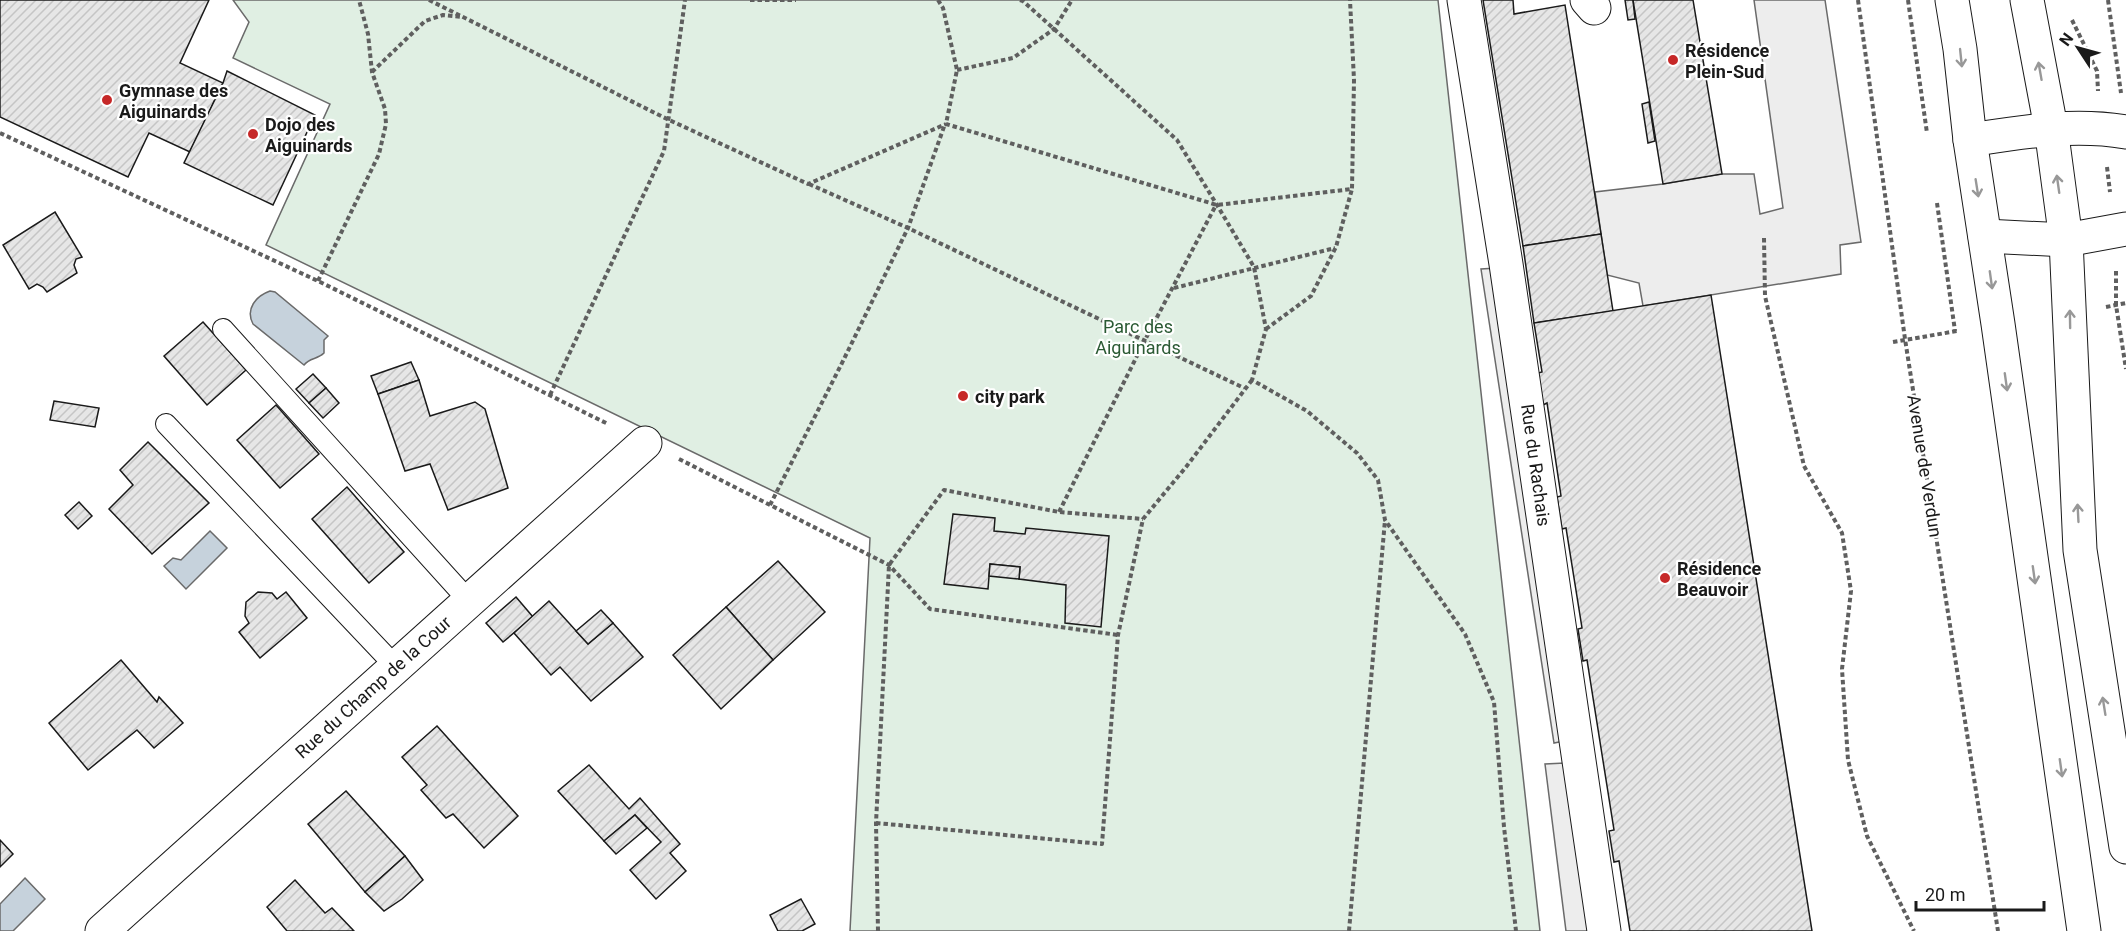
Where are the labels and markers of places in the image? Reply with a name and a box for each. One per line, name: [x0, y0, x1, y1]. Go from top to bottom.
place label: Résidence Plein-Sud: [1685, 40, 1770, 82]
marker: Résidence Plein-Sud: [1666, 53, 1680, 67]
place label: Gymnase des Aiguinards: [119, 80, 228, 122]
marker: Gymnase des Aiguinards: [100, 93, 114, 107]
place label: Dojo des Aiguinards: [265, 114, 353, 156]
marker: Dojo des Aiguinards: [246, 127, 260, 141]
place label: city park: [975, 386, 1045, 407]
marker: city park: [956, 389, 970, 403]
place label: Résidence Beauvoir: [1677, 558, 1762, 600]
marker: Résidence Beauvoir: [1658, 571, 1672, 585]

